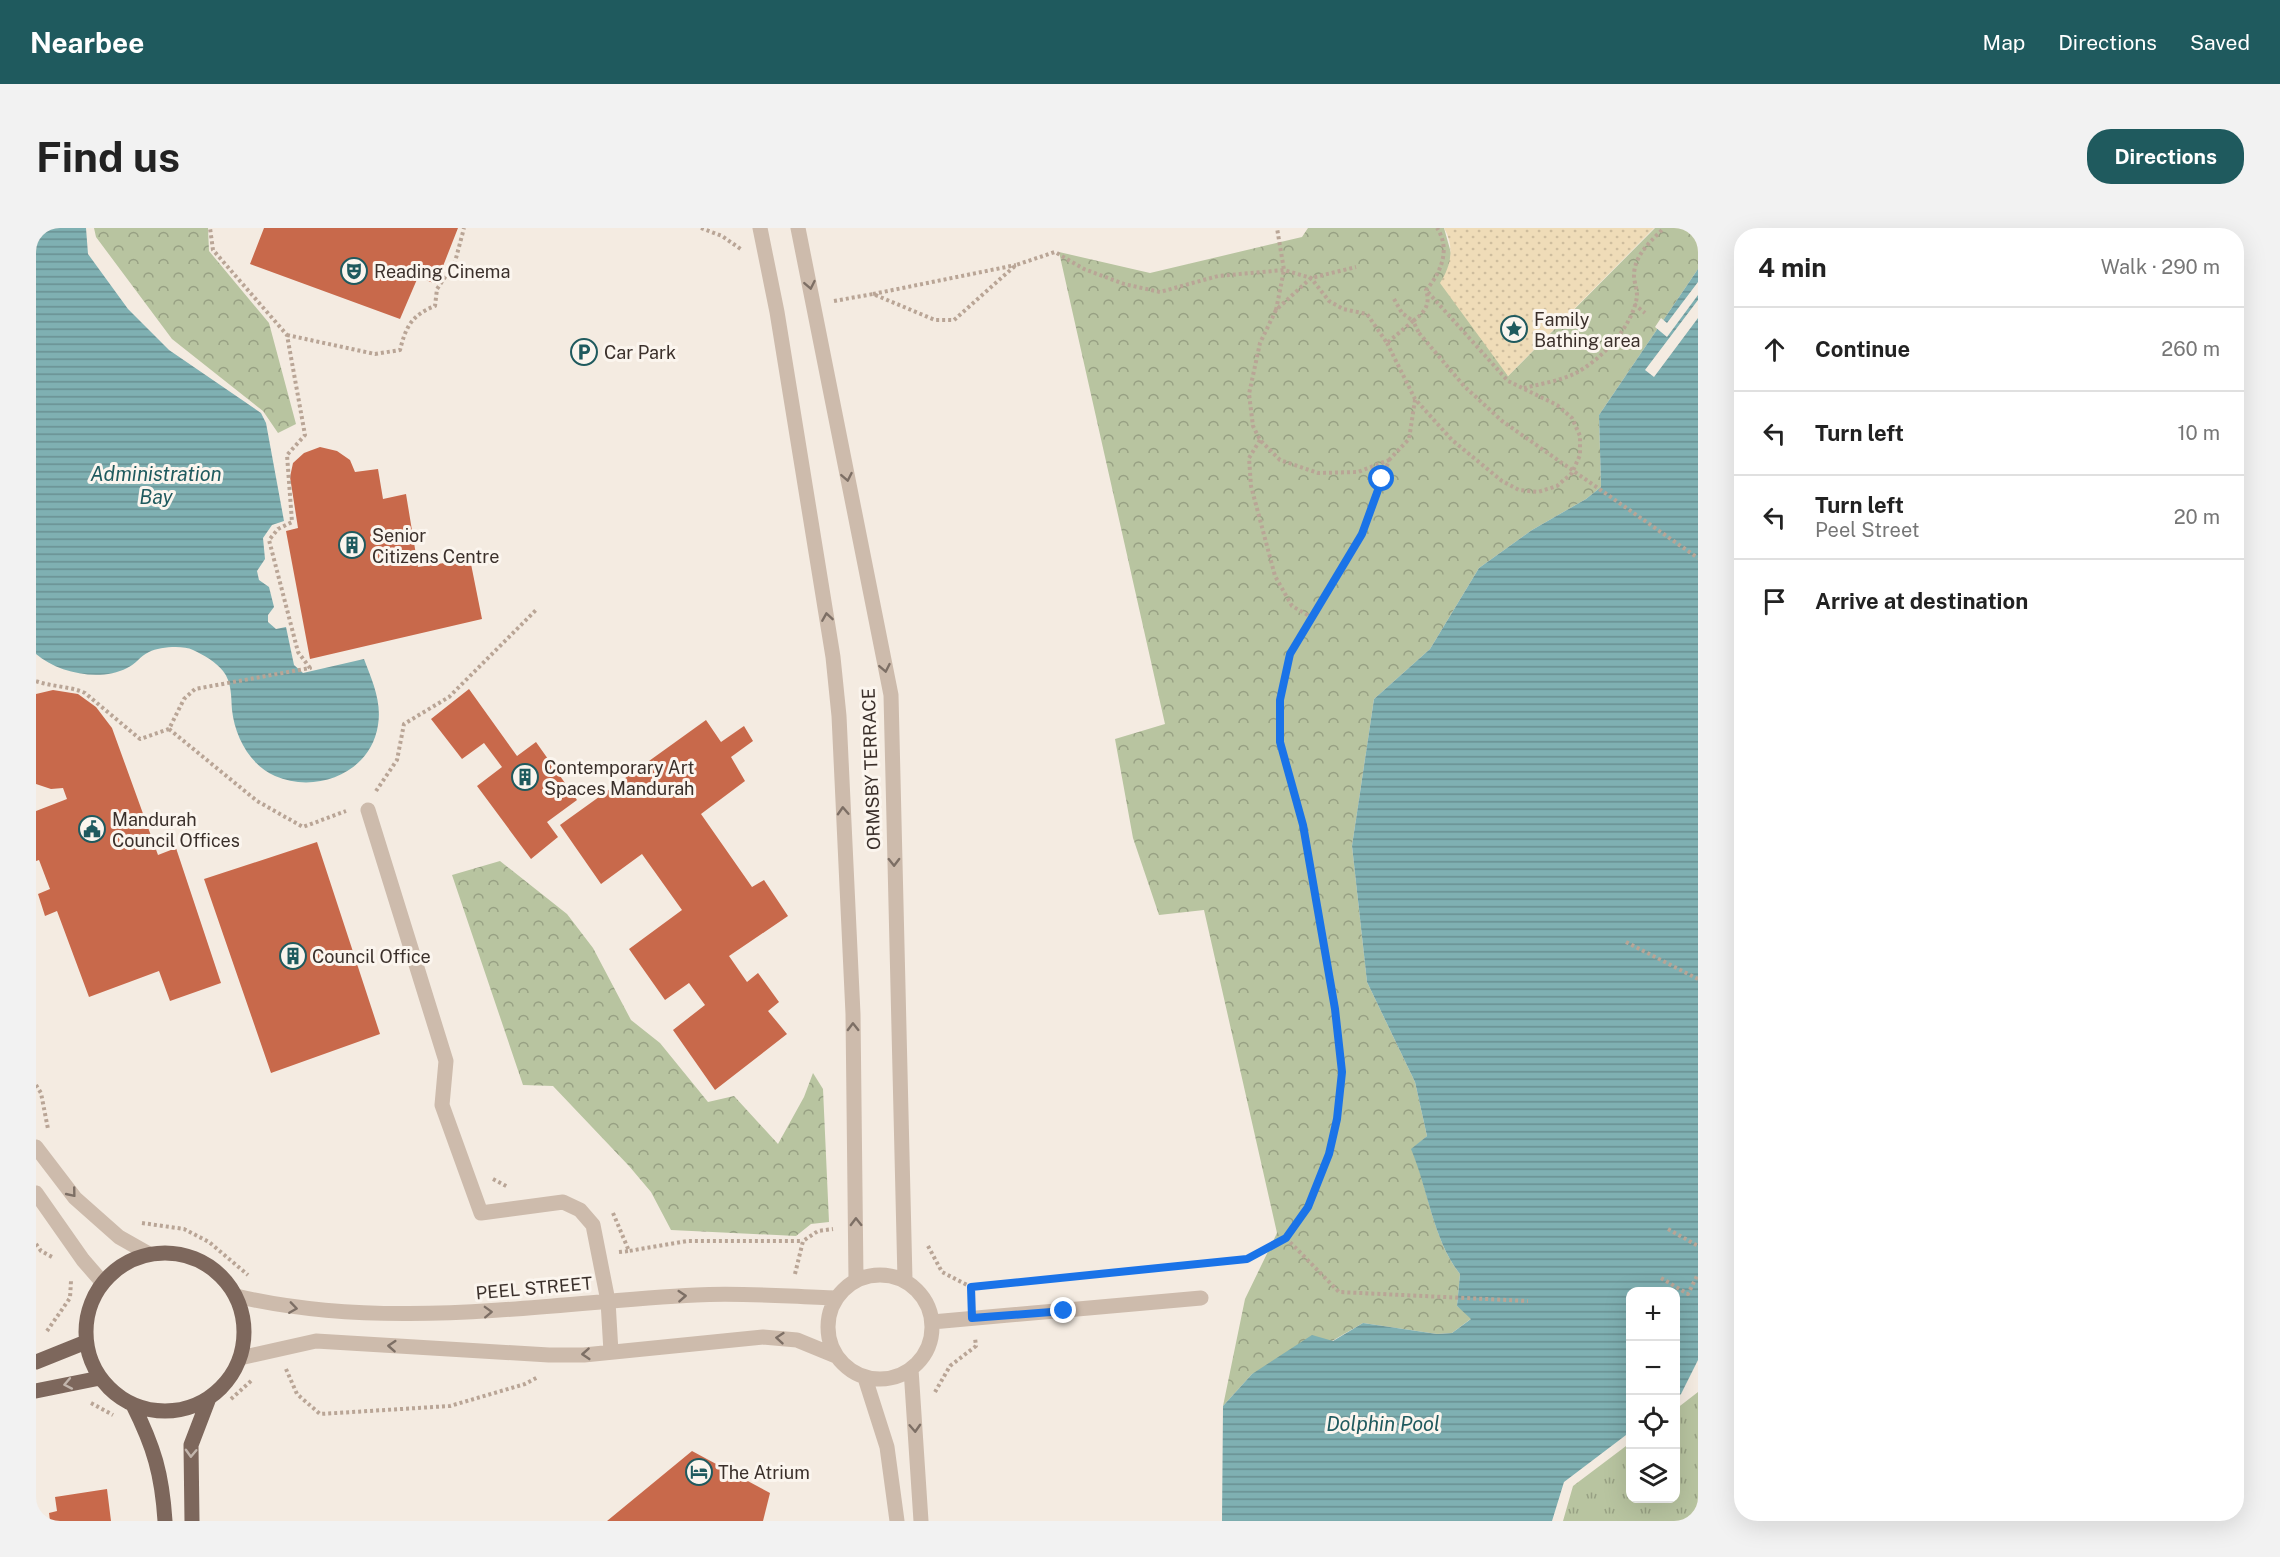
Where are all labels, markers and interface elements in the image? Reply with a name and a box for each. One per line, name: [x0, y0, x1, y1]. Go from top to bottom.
text: Nearbee: [30, 26, 144, 59]
text: Map: [1983, 30, 2025, 55]
text: Directions: [2058, 30, 2157, 55]
text: Saved: [2190, 30, 2250, 55]
button: Directions: [2087, 129, 2244, 184]
text: Find us: [36, 132, 180, 181]
text: 4 min: [1758, 252, 1827, 283]
text: Walk · 290 m: [2101, 255, 2220, 279]
theatre icon: Reading Cinema: [339, 256, 369, 286]
place label: Reading Cinema: [374, 261, 510, 282]
one-way arrow: [803, 280, 816, 290]
place label: Family Bathing area: [1534, 309, 1640, 351]
place icon: Family Bathing area: [1499, 314, 1529, 344]
icon: ahead: [1758, 333, 1791, 366]
text: Continue: [1815, 336, 1910, 362]
parking icon: Car Park: [569, 337, 599, 367]
text: 260 m: [2161, 337, 2220, 361]
place label: Car Park: [604, 342, 676, 363]
icon: left: [1758, 417, 1791, 450]
text: Turn left: [1815, 420, 1904, 446]
text: 10 m: [2177, 421, 2220, 445]
water label: Administration Bay: [90, 462, 222, 509]
route start: [1368, 465, 1394, 491]
one-way arrow: [840, 471, 853, 481]
text: Turn left: [1815, 492, 1904, 518]
icon: left: [1758, 501, 1791, 534]
text: 20 m: [2174, 505, 2220, 529]
text: Peel Street: [1815, 518, 1920, 542]
place label: Senior Citizens Centre: [372, 525, 499, 567]
building icon: Senior Citizens Centre: [337, 530, 367, 560]
icon: arrive: [1758, 585, 1791, 618]
text: Arrive at destination: [1815, 588, 2028, 614]
one-way arrow: [821, 612, 833, 622]
one-way arrow: [878, 663, 891, 673]
street label: ORMSBY TERRACE: [858, 688, 884, 850]
place label: Contemporary Art Spaces Mandurah: [544, 757, 694, 799]
building icon: Contemporary Art Spaces Mandurah: [510, 762, 540, 792]
one-way arrow: [837, 807, 850, 816]
place label: Mandurah Council Offices: [112, 809, 240, 851]
public building icon: Mandurah Council Offices: [77, 814, 107, 844]
one-way arrow: [888, 858, 900, 867]
building icon: Council Office: [278, 941, 308, 971]
place label: Council Office: [312, 946, 431, 967]
one-way arrow: [847, 1022, 859, 1031]
one-way arrow: [64, 1186, 75, 1197]
one-way arrow: [850, 1217, 863, 1226]
street label: PEEL STREET: [475, 1272, 593, 1304]
map controls: [1626, 1287, 1680, 1503]
button: +: [1626, 1287, 1680, 1341]
one-way arrow: [677, 1290, 686, 1303]
route end: [1050, 1297, 1076, 1323]
one-way arrow: [288, 1301, 297, 1314]
one-way arrow: [483, 1306, 492, 1318]
one-way arrow: [776, 1332, 785, 1345]
one-way arrow: [387, 1339, 396, 1352]
button: −: [1626, 1341, 1680, 1395]
one-way arrow: [582, 1347, 591, 1360]
one-way arrow: [63, 1377, 73, 1390]
button: locate: [1626, 1395, 1680, 1449]
water label: Dolphin Pool: [1326, 1412, 1440, 1436]
one-way arrow: [908, 1423, 921, 1432]
one-way arrow: [185, 1449, 198, 1458]
button: layers: [1626, 1449, 1680, 1503]
hotel icon: The Atrium: [684, 1457, 714, 1487]
place label: The Atrium: [718, 1462, 810, 1483]

